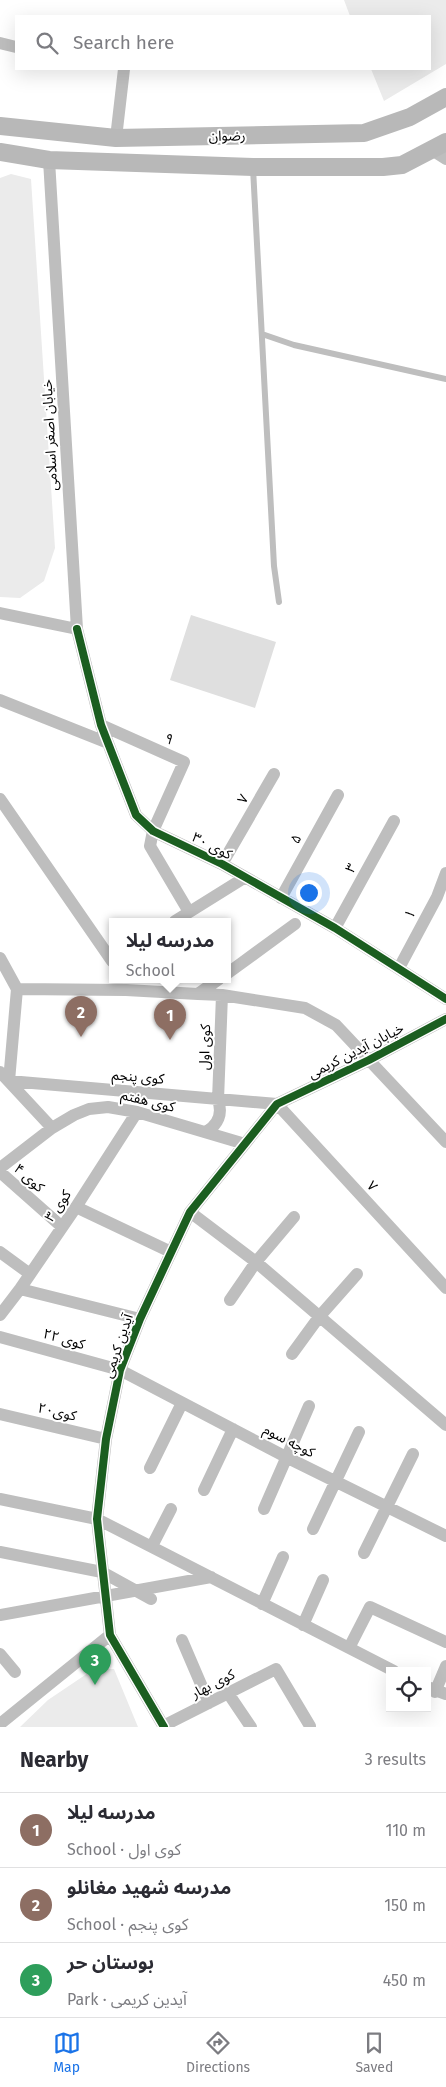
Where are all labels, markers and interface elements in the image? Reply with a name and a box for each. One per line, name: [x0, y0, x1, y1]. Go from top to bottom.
search box: [15, 15, 431, 70]
icon: search: [33, 29, 61, 57]
text: Search here: [73, 31, 174, 54]
street label: رضوان: [208, 127, 246, 145]
street label: خیابان اصغر اسلامی: [39, 379, 61, 491]
street label: ۹: [162, 730, 176, 748]
street label: ۷: [234, 791, 252, 807]
street label: کوی ۳۰: [189, 829, 235, 863]
street label: ۵: [287, 831, 305, 847]
street label: ۳: [342, 860, 360, 876]
your location: [296, 880, 322, 906]
street label: ۱: [401, 906, 419, 922]
popup: [109, 918, 231, 983]
text: مدرسه لیلا: [126, 929, 214, 952]
text: School: [126, 961, 175, 980]
pin: 2: [65, 996, 97, 1037]
pin: 1: [154, 999, 186, 1040]
street label: خیابان آیدین کریمی: [305, 1020, 407, 1082]
street label: کوی اول: [196, 1023, 214, 1070]
street label: کوی پنجم: [111, 1066, 165, 1090]
street label: کوی هفتم: [119, 1086, 177, 1118]
street label: کوی ۴: [10, 1160, 48, 1196]
street label: ۷: [363, 1177, 381, 1195]
street label: کوی ۳: [41, 1187, 75, 1225]
street label: آیدین کریمی: [99, 1311, 137, 1380]
street label: کوی ۲۲: [41, 1325, 87, 1353]
street label: کوی۲۰: [36, 1399, 78, 1425]
street label: کوچه سوم: [260, 1421, 318, 1463]
pin: 3: [79, 1644, 111, 1685]
street label: کوی بهار: [187, 1666, 238, 1703]
map controls: [386, 1667, 431, 1712]
button: locate: [386, 1667, 431, 1712]
text: Nearby: [20, 1747, 88, 1773]
text: 3 results: [365, 1750, 426, 1769]
text: مدرسه لیلا: [67, 1801, 156, 1824]
text: 1: [32, 1821, 40, 1840]
text: 110 m: [385, 1821, 426, 1840]
text: School · کوی اول: [67, 1840, 181, 1859]
text: مدرسه شهید مغانلو: [67, 1876, 231, 1899]
text: 2: [32, 1896, 40, 1915]
text: 150 m: [384, 1896, 426, 1915]
text: School · کوی پنجم: [67, 1915, 188, 1934]
text: بوستان حر: [67, 1951, 154, 1974]
text: 3: [32, 1971, 40, 1990]
text: 450 m: [383, 1971, 426, 1990]
text: Park · آیدین کریمی: [67, 1990, 187, 2009]
tab: Map: [53, 2029, 81, 2076]
tab: Directions: [186, 2029, 250, 2076]
tab: Saved: [355, 2029, 393, 2076]

